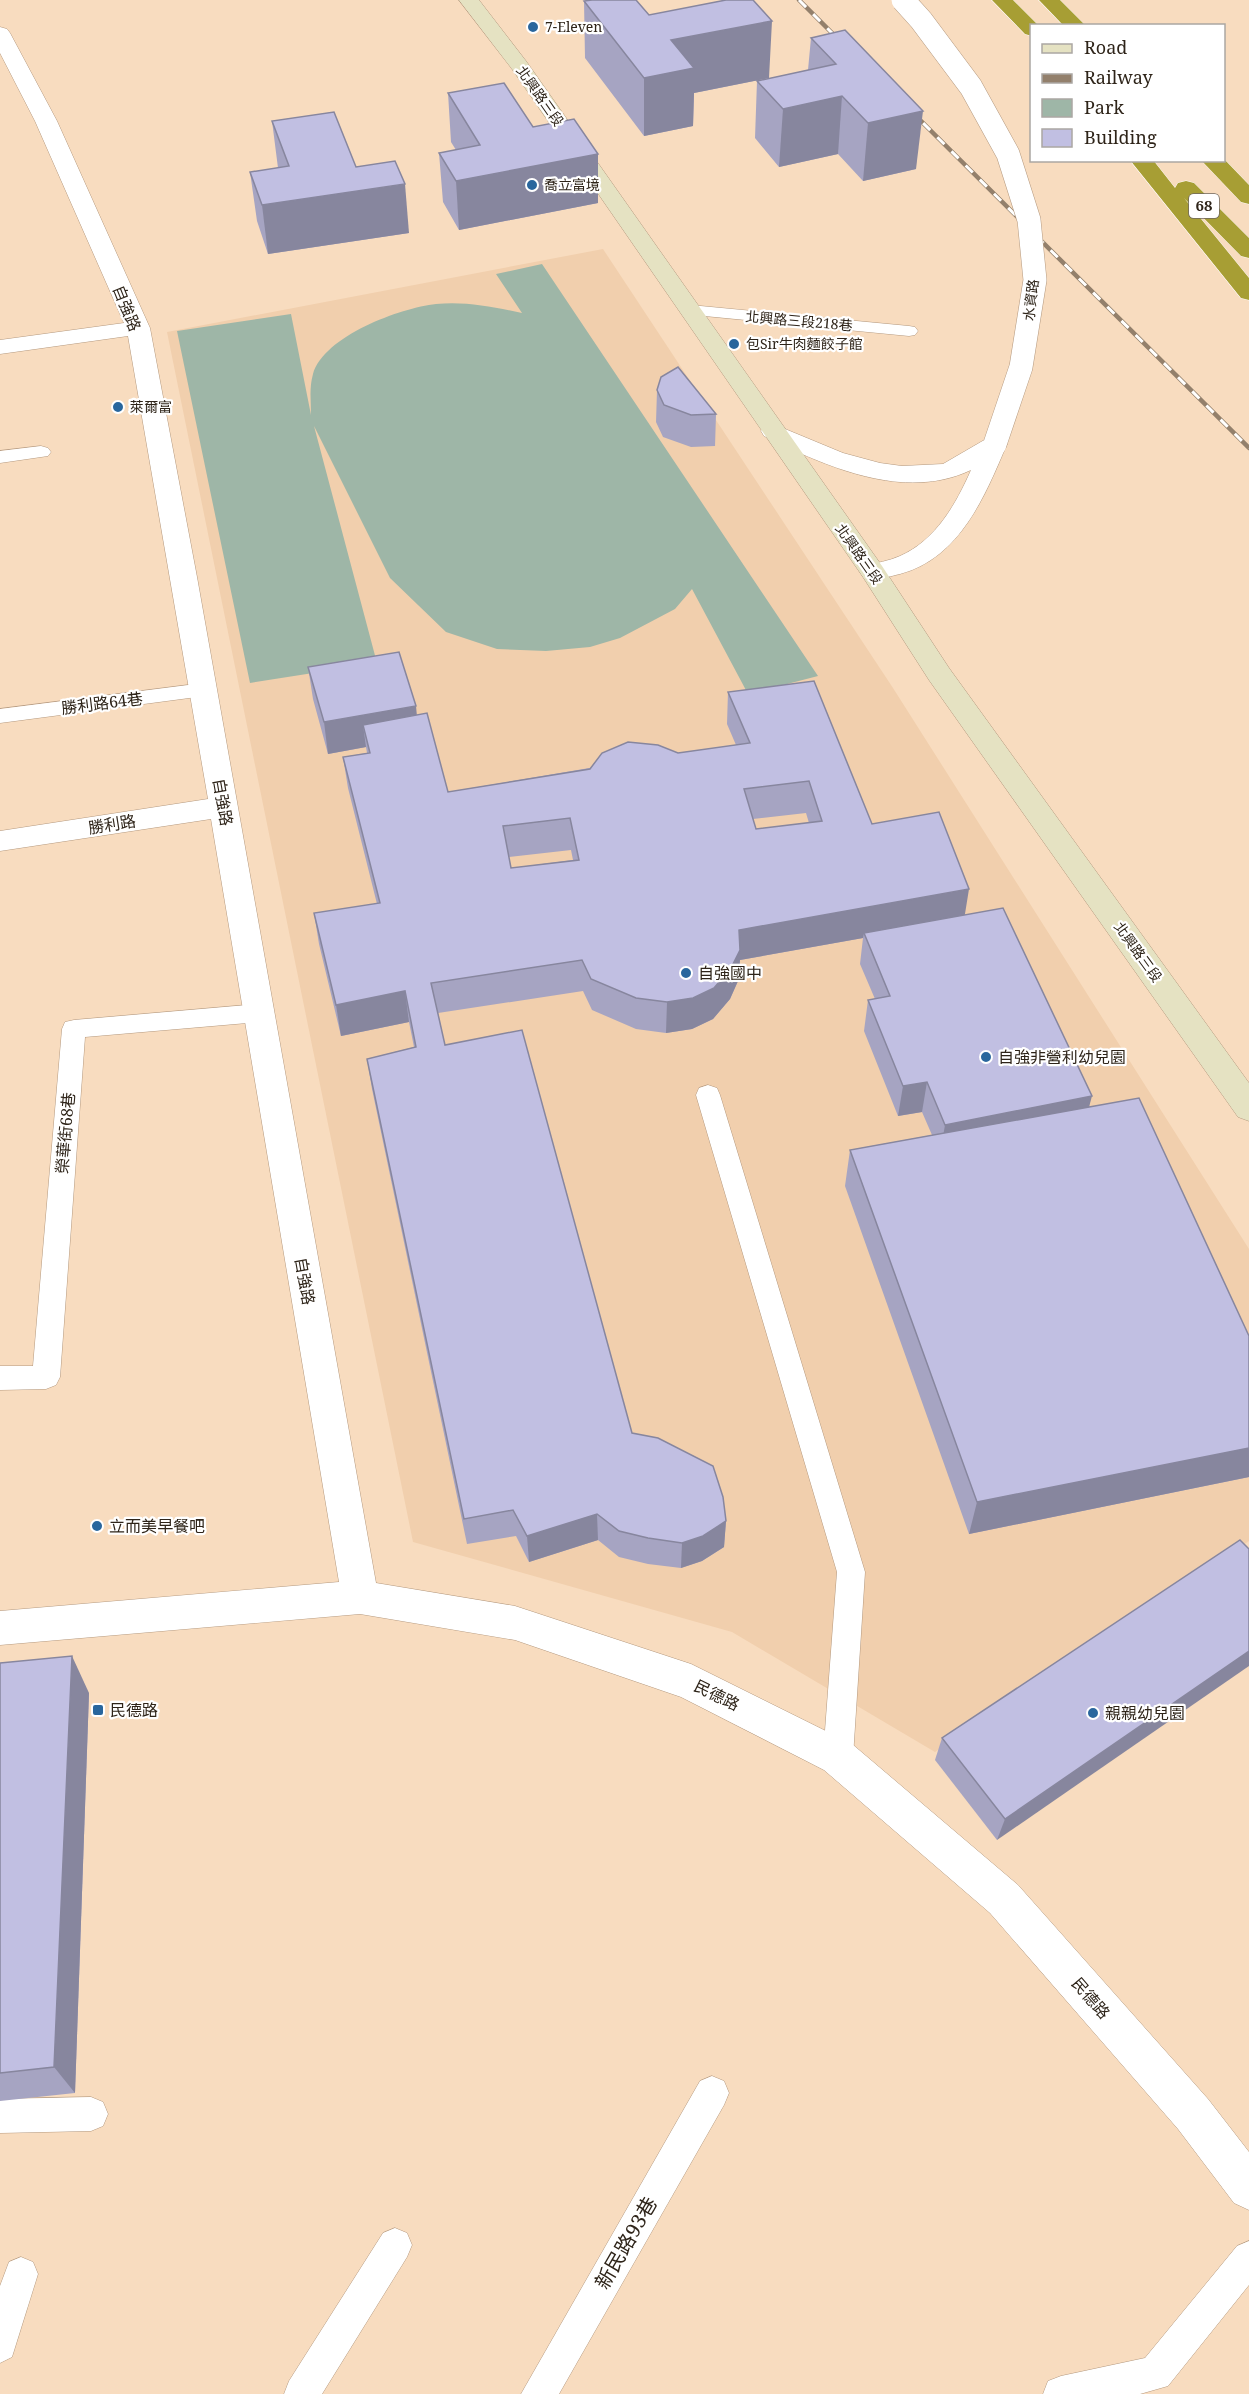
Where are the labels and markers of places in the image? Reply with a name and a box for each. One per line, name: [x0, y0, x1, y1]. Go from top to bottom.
place label: 7-Eleven: [545, 17, 602, 36]
marker: 7-Eleven: [526, 20, 540, 34]
place label: 喬立富境: [544, 175, 600, 194]
marker: 喬立富境: [525, 178, 539, 192]
place label: 包Sir牛肉麵餃子館: [746, 334, 863, 353]
marker: 包Sir牛肉麵餃子館: [727, 337, 741, 351]
place label: 萊爾富: [130, 397, 172, 416]
marker: 萊爾富: [111, 400, 125, 414]
place label: 自強國中: [698, 962, 762, 984]
marker: 自強國中: [679, 966, 693, 980]
place label: 自強非營利幼兒園: [998, 1046, 1126, 1068]
marker: 自強非營利幼兒園: [979, 1050, 993, 1064]
place label: 立而美早餐吧: [109, 1515, 205, 1537]
marker: 立而美早餐吧: [90, 1519, 104, 1533]
place label: 民德路: [110, 1699, 158, 1721]
place label: 親親幼兒園: [1105, 1702, 1185, 1724]
marker: 民德路: [91, 1703, 105, 1717]
marker: 親親幼兒園: [1086, 1706, 1100, 1720]

